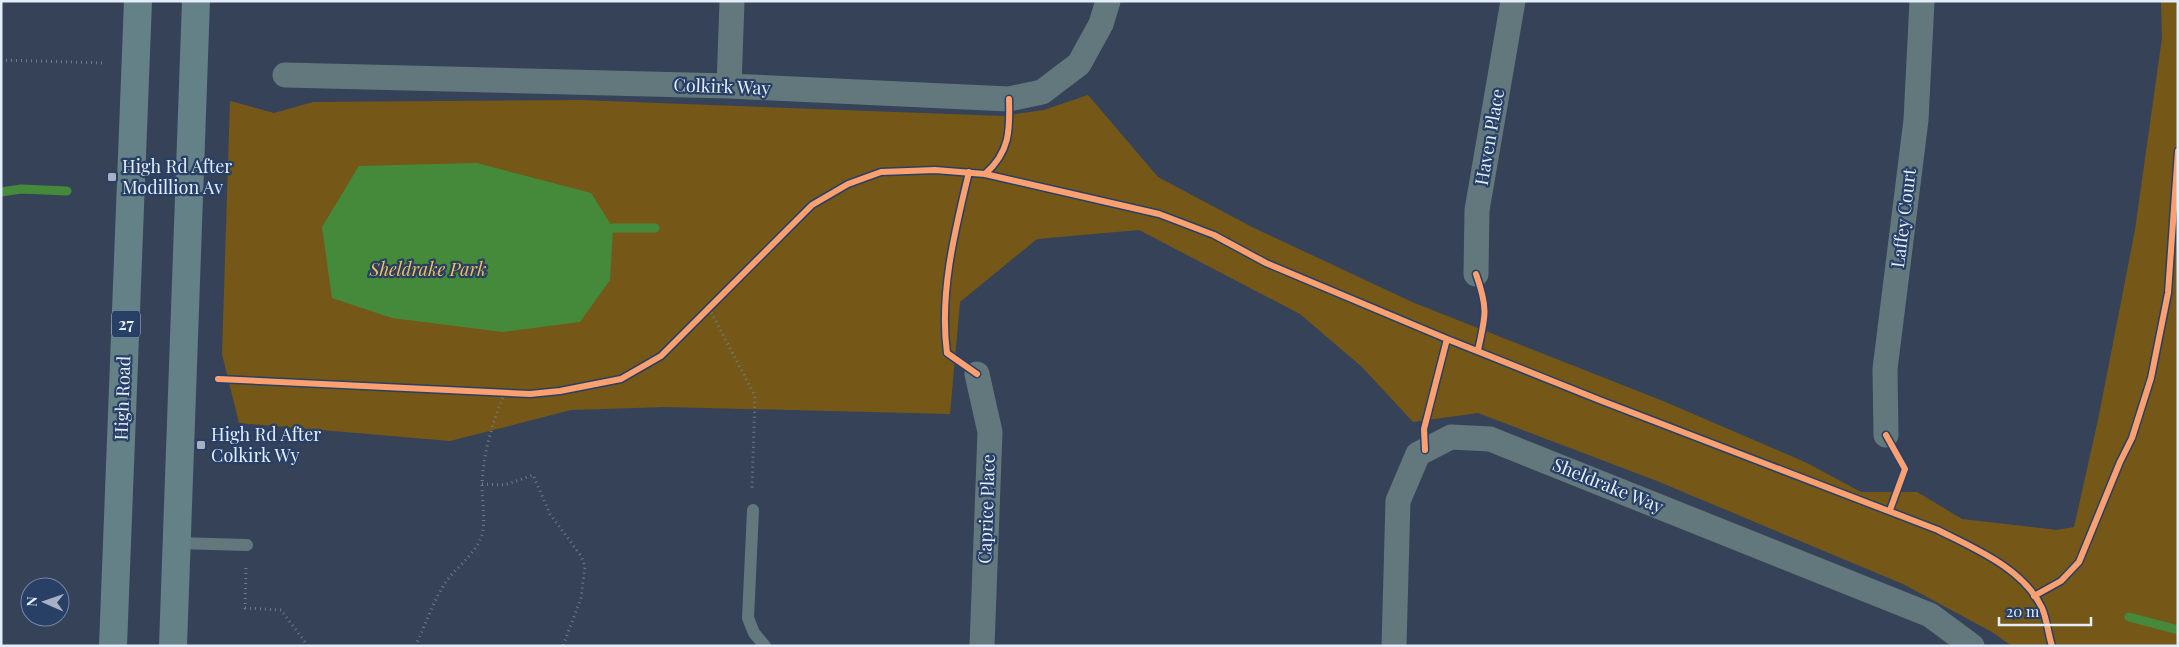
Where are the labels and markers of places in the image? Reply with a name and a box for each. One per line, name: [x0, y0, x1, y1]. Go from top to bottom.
place label: High Rd After Modillion Av: [122, 154, 232, 199]
marker: High Rd After Modillion Av: [106, 171, 118, 183]
place label: High Rd After Colkirk Wy: [211, 422, 321, 467]
marker: High Rd After Colkirk Wy: [195, 439, 207, 451]

